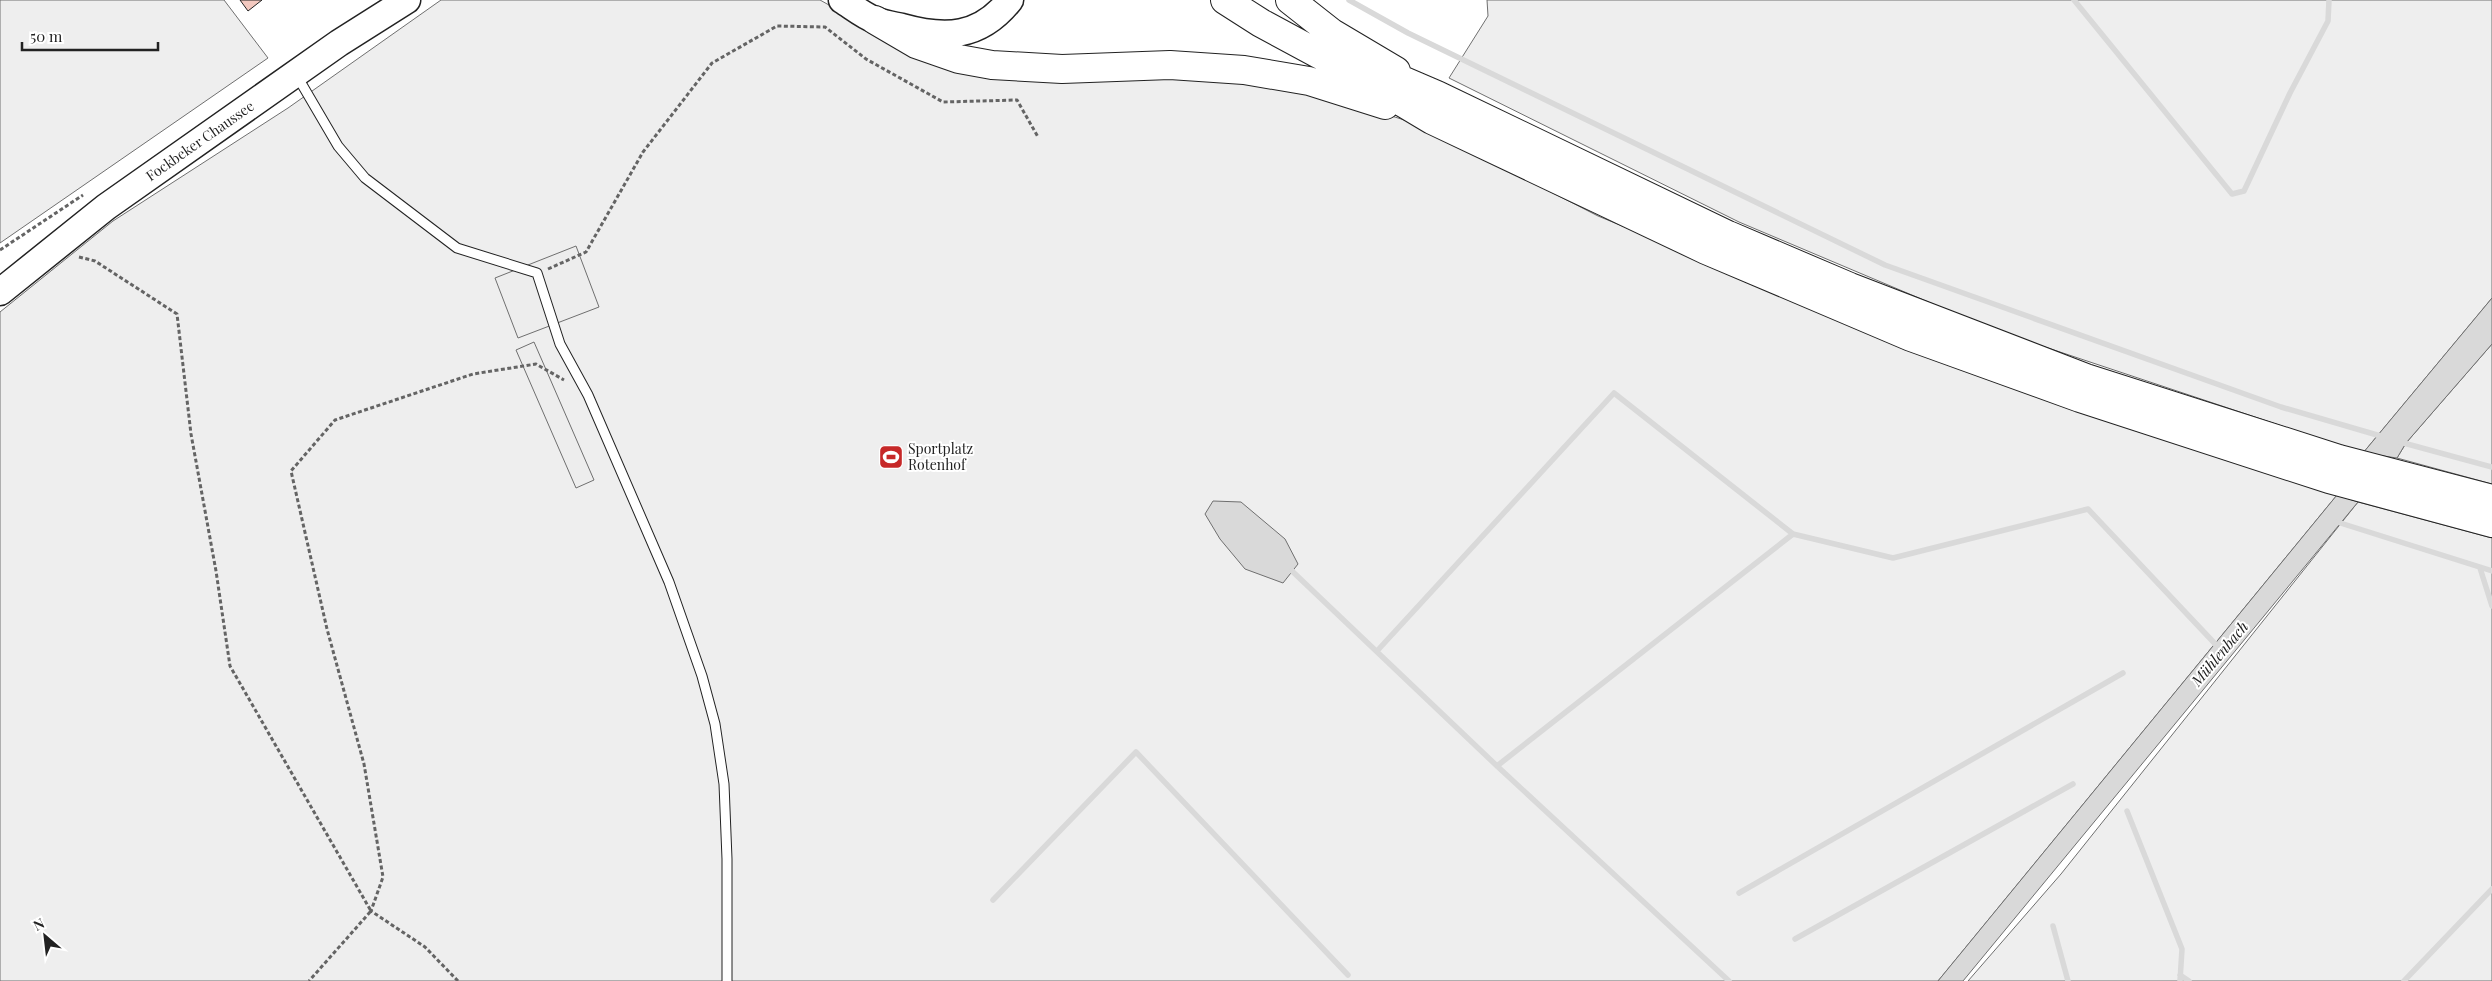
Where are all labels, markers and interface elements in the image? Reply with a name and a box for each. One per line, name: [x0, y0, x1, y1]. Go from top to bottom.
scale bar: [22, 20, 159, 52]
text: 50 m: [30, 26, 63, 46]
street label: Fockbeker Chaussee: [142, 96, 258, 185]
place label: Sportplatz Rotenhof: [908, 439, 974, 474]
sports icon: Sportplatz Rotenhof: [878, 444, 904, 470]
water label: Mühlenbach: [2186, 617, 2252, 691]
north arrow: [20, 911, 70, 961]
text: N: [30, 913, 48, 935]

